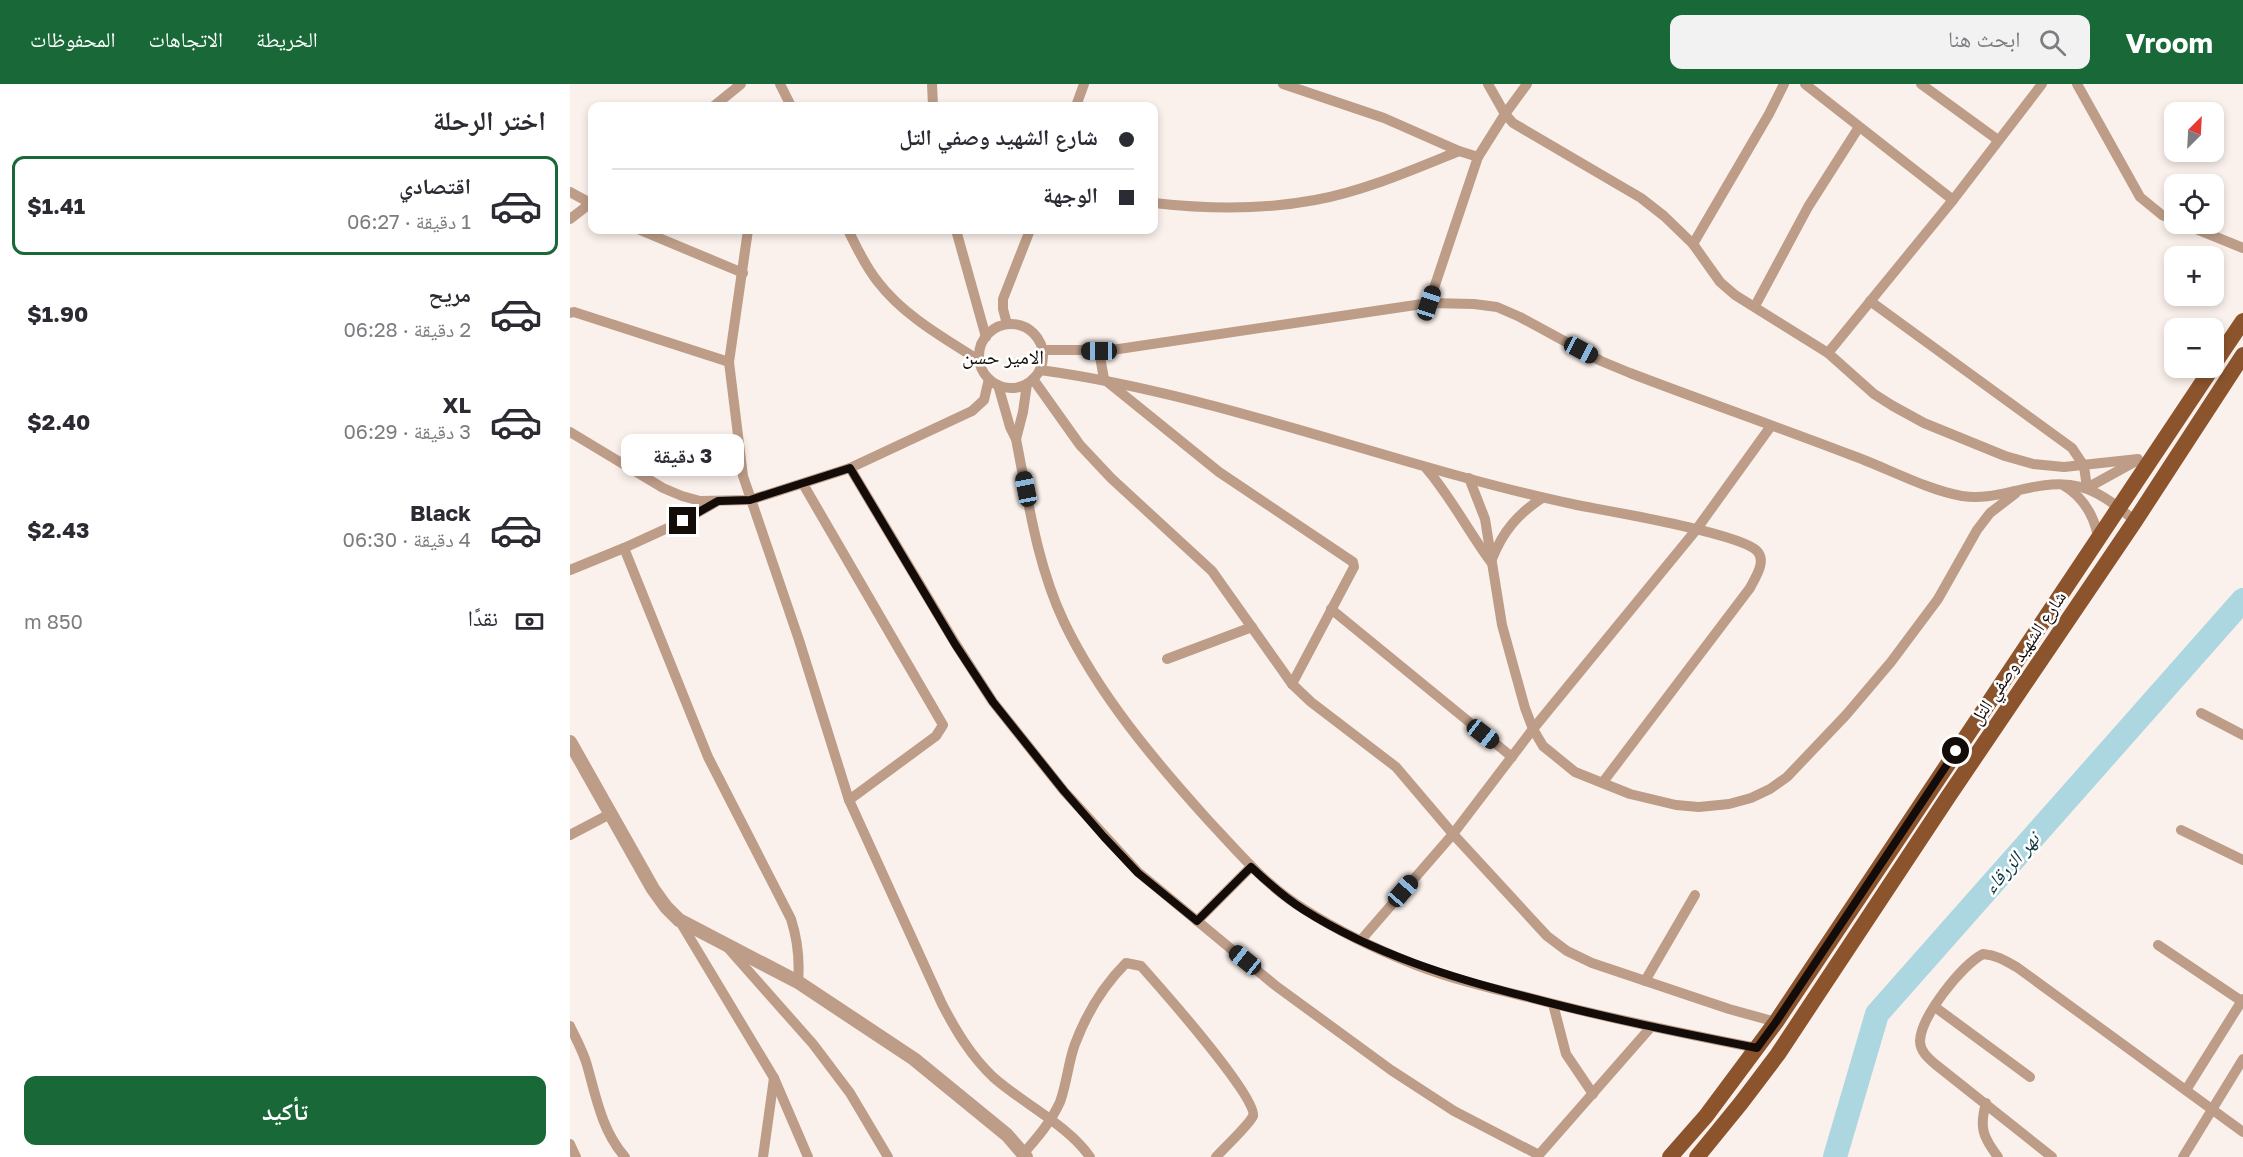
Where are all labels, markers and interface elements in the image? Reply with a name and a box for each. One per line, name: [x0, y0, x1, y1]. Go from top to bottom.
search box: [1670, 15, 2090, 69]
text: ابحث هنا: [1948, 25, 2021, 52]
text: المحفوظات: [30, 26, 115, 52]
text: الاتجاهات: [148, 26, 223, 52]
text: الخريطة: [256, 26, 318, 52]
icon: search: [2036, 26, 2069, 59]
text: Vroom: [2126, 26, 2213, 59]
north arrow: [2164, 102, 2224, 162]
map controls: [2164, 102, 2224, 378]
text: اختر الرحلة: [433, 104, 546, 136]
text: شارع الشهيد وصفي التل: [899, 123, 1098, 150]
text: اقتصادي: [399, 172, 471, 199]
button: locate: [2164, 174, 2224, 234]
icon: car: [489, 179, 543, 233]
text: الوجهة: [1043, 181, 1098, 208]
text: $1.41: [27, 192, 85, 219]
text: 1 دقيقة · 06:27: [347, 209, 471, 233]
button: +: [2164, 246, 2224, 306]
text: مريح: [428, 280, 471, 307]
car: [1415, 283, 1443, 323]
icon: car: [489, 287, 543, 341]
text: $1.90: [27, 300, 88, 327]
text: 2 دقيقة · 06:28: [343, 317, 471, 341]
button: −: [2164, 318, 2224, 378]
car: [1561, 334, 1601, 366]
car: [1081, 342, 1117, 360]
district label: الامير حسن: [962, 344, 1044, 369]
text: XL: [443, 391, 471, 418]
icon: car: [489, 395, 543, 449]
text: $2.40: [27, 408, 90, 435]
text: 3 دقيقة · 06:29: [343, 419, 471, 443]
callout: 3 دقيقة: [621, 434, 744, 476]
text: 3 دقيقة: [653, 443, 712, 467]
car: [1014, 470, 1038, 508]
text: Black: [410, 499, 471, 526]
icon: car: [489, 503, 543, 557]
route end: [669, 507, 696, 534]
text: $2.43: [27, 516, 89, 543]
text: 4 دقيقة · 06:30: [343, 527, 471, 551]
street label: شارع الشهيد وصفي التل: [1964, 586, 2074, 731]
text: نقدًا: [468, 604, 498, 631]
icon: cash: [513, 605, 546, 638]
text: 850 m: [24, 609, 83, 633]
car: [1463, 716, 1503, 752]
route start: [1942, 737, 1969, 764]
water label: نهر الزرقاء: [1977, 825, 2046, 898]
car: [1384, 872, 1422, 910]
car: [1225, 942, 1265, 978]
button: تأكيد: [24, 1076, 546, 1145]

